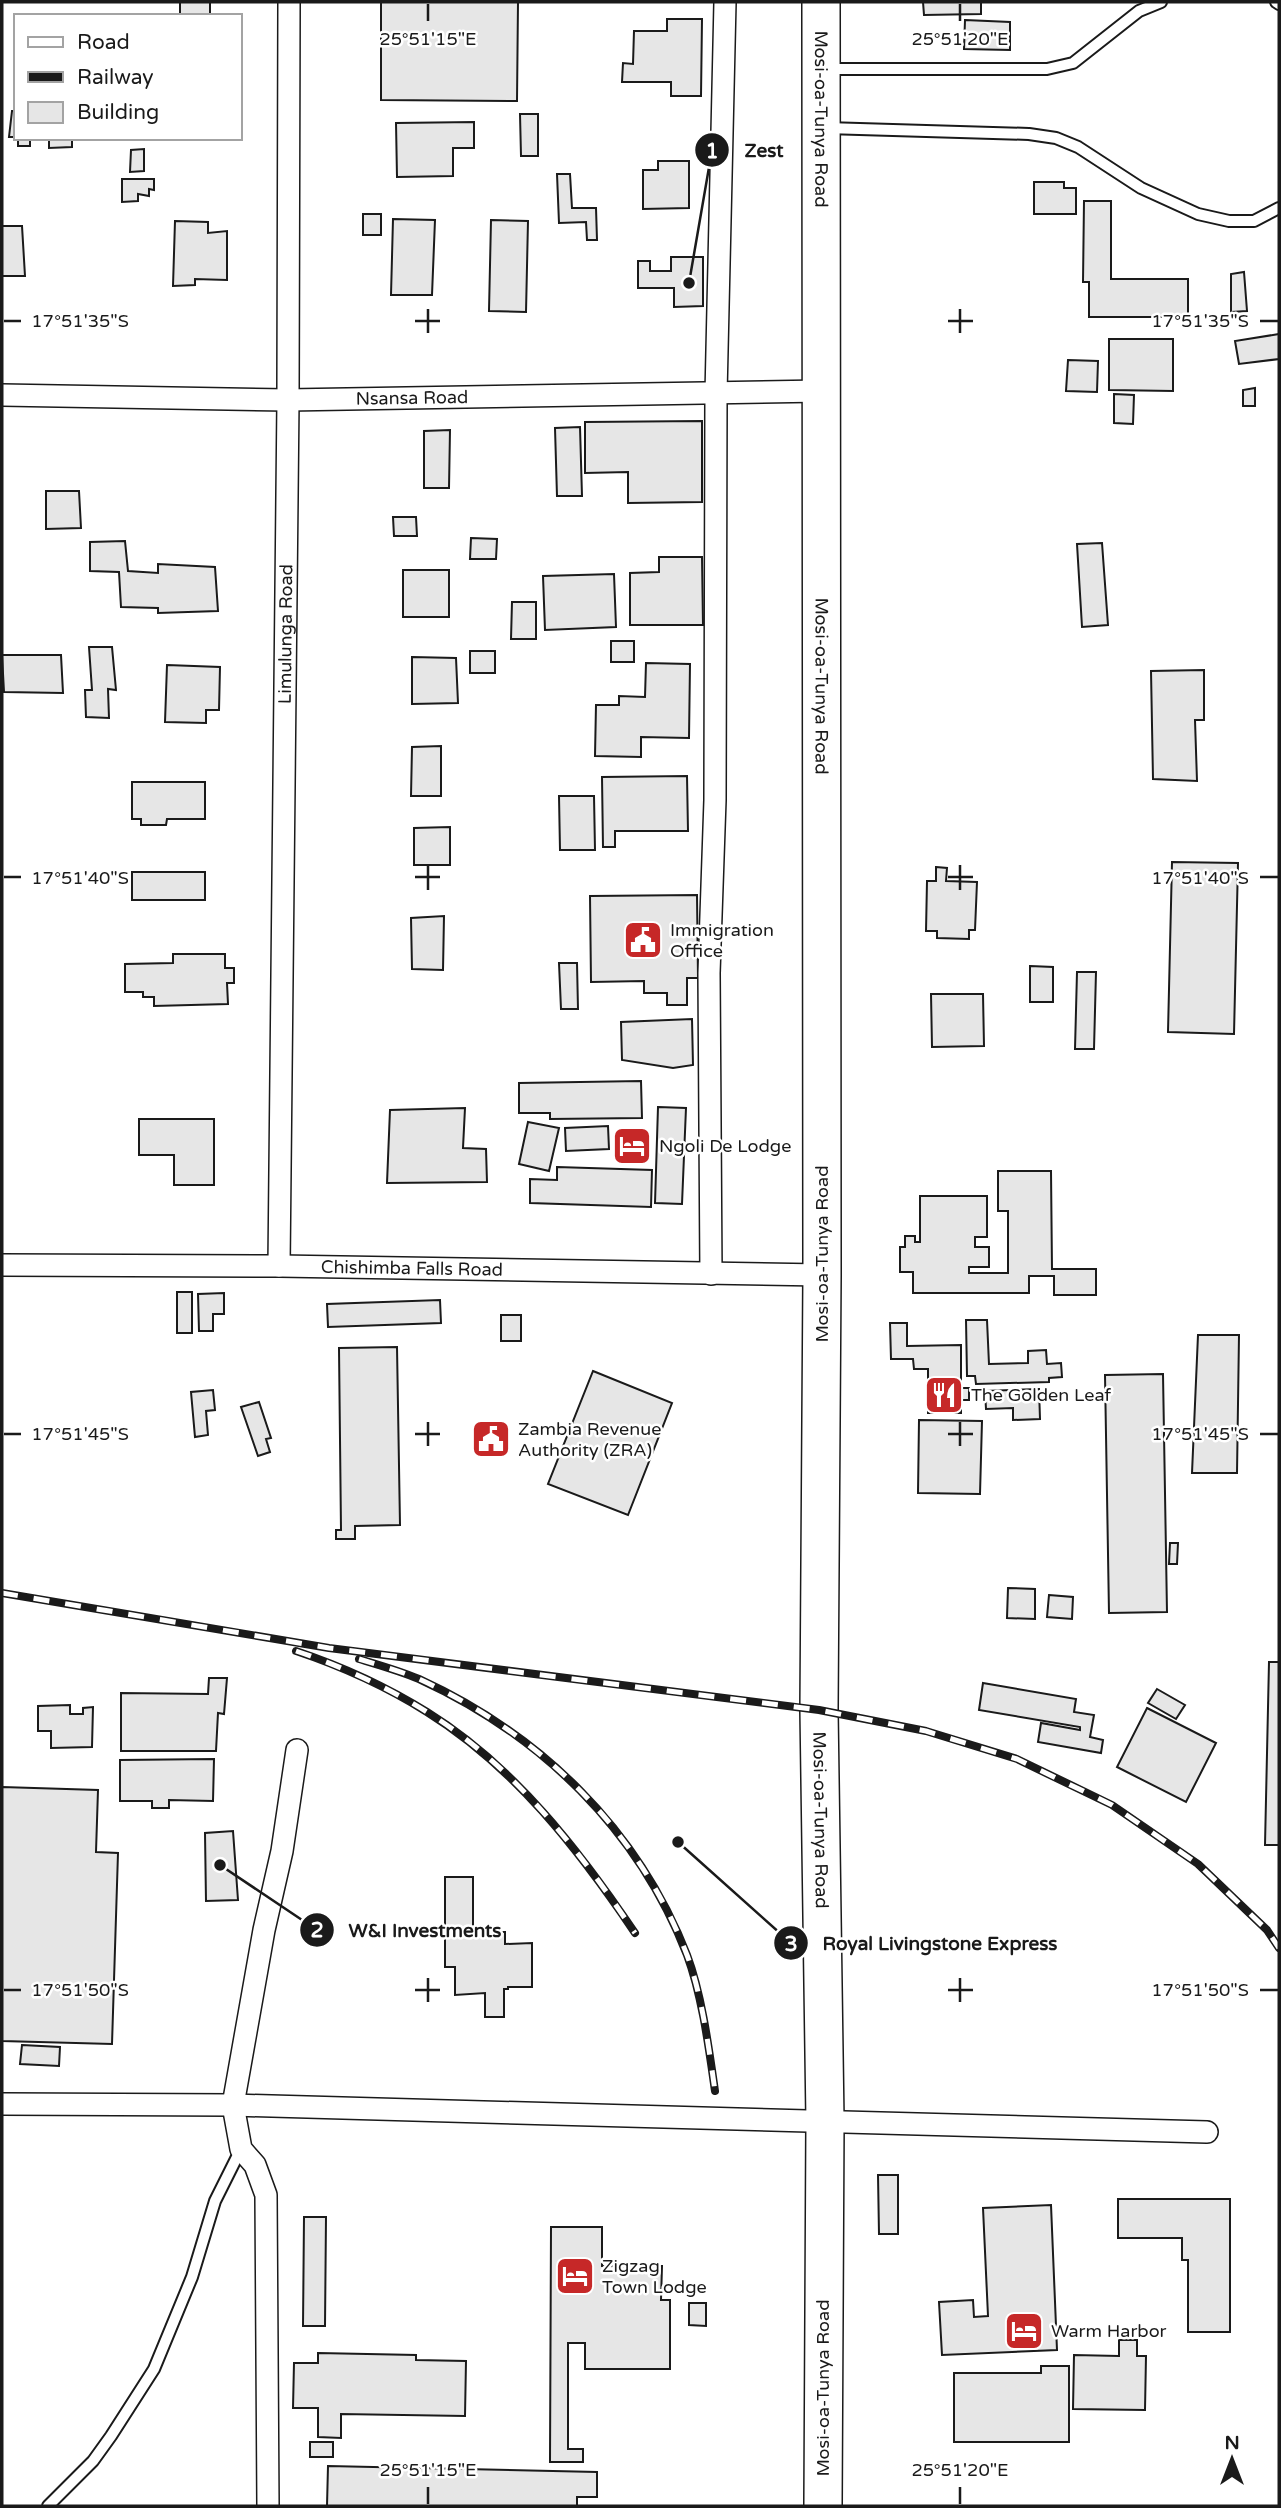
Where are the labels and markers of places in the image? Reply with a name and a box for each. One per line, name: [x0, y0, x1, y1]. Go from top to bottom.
callout: Zest: [695, 130, 797, 170]
public building icon: Immigration Office: [622, 919, 664, 961]
place label: Immigration Office: [670, 919, 774, 962]
hotel icon: Ngoli De Lodge: [611, 1125, 653, 1167]
place label: Ngoli De Lodge: [659, 1135, 791, 1157]
restaurant icon: The Golden Leaf: [923, 1374, 965, 1416]
place label: The Golden Leaf: [971, 1384, 1111, 1406]
public building icon: Zambia Revenue Authority (ZRA): [470, 1418, 512, 1460]
place label: Zambia Revenue Authority (ZRA): [518, 1418, 661, 1461]
callout: W&I Investments: [299, 1910, 515, 1950]
callout: Royal Livingstone Express: [774, 1923, 1072, 1963]
hotel icon: Zigzag Town Lodge: [554, 2255, 596, 2297]
place label: Zigzag Town Lodge: [602, 2255, 707, 2298]
hotel icon: Warm Harbor: [1003, 2310, 1045, 2352]
place label: Warm Harbor: [1051, 2320, 1167, 2342]

